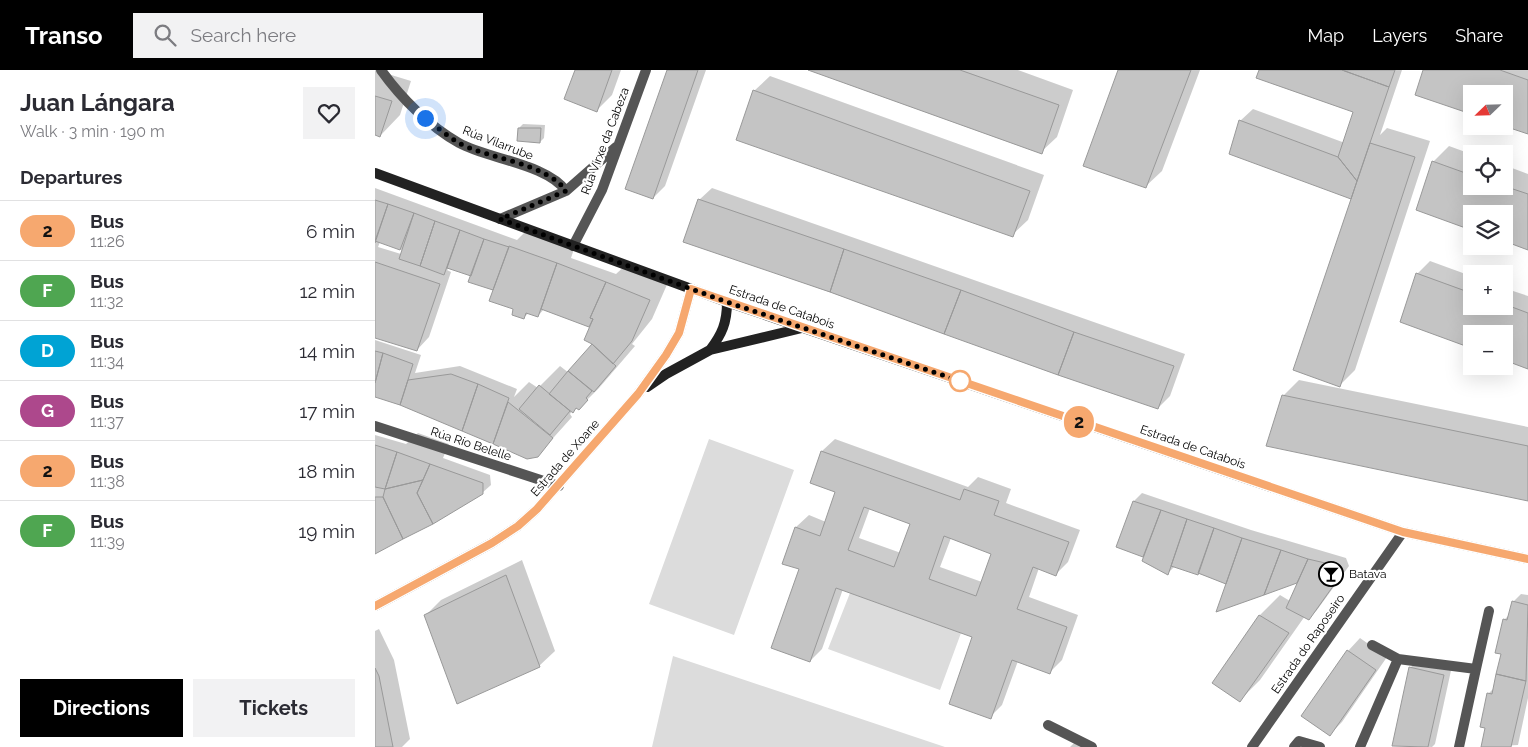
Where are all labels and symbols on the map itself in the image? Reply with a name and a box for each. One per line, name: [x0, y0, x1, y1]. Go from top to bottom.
street label: Rúa Virxe da Cabeza: [578, 85, 632, 197]
north arrow: [1463, 85, 1513, 135]
your location: [413, 106, 438, 131]
street label: Rúa Vilarrube: [461, 123, 535, 163]
street label: Estrada de Catabois: [727, 282, 837, 332]
unlabelled marker: [949, 370, 971, 392]
line badge: 2: [1063, 406, 1095, 438]
street label: Estrada de Xoane: [528, 417, 602, 499]
street label: Estrada de Catabois: [1138, 422, 1248, 472]
street label: Rúa Río Belelle: [429, 424, 513, 464]
bar icon: Batava: [1318, 561, 1344, 587]
place label: Batava: [1349, 567, 1387, 581]
street label: Estrada do Raposeiro: [1268, 592, 1348, 696]

